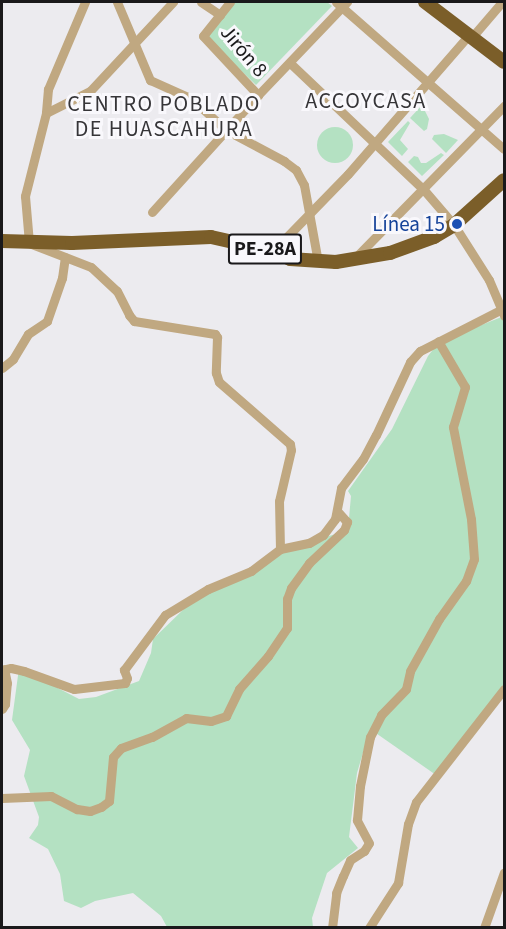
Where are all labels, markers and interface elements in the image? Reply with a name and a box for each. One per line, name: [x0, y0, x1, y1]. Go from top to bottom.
street label: Jirón 8: [215, 20, 273, 82]
district label: ACCOYCASA: [305, 89, 427, 115]
district label: CENTRO POBLADO DE HUASCAHURA: [67, 91, 261, 142]
place label: Línea 15: [372, 211, 445, 237]
marker: Línea 15: [450, 217, 464, 231]
road number: PE-28A: [228, 232, 302, 266]

